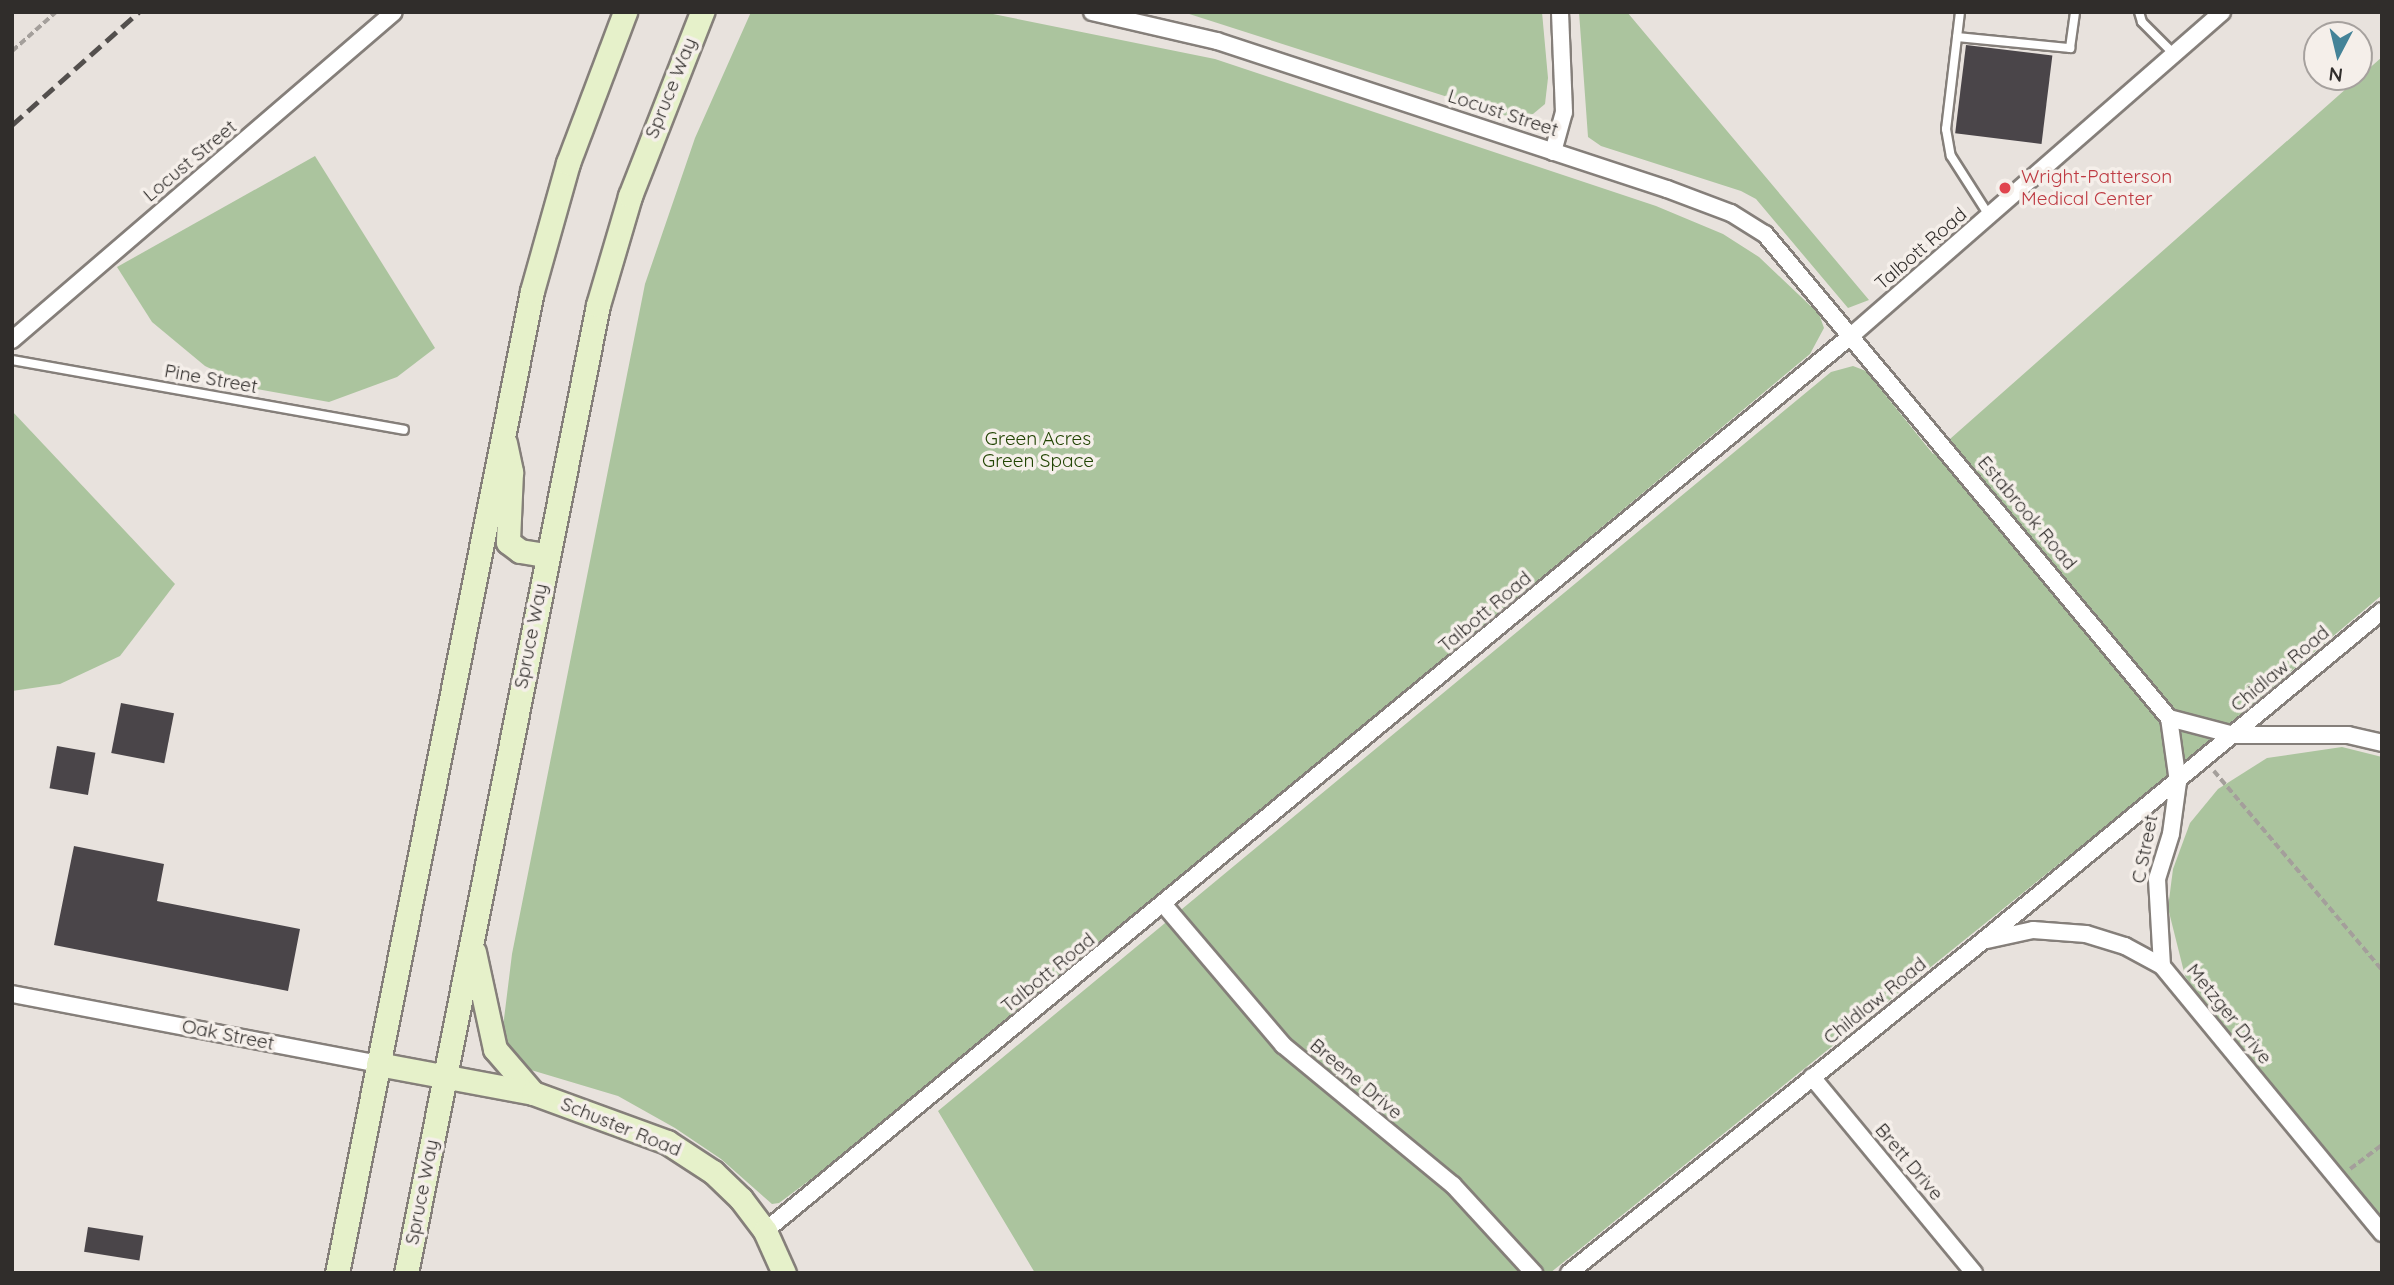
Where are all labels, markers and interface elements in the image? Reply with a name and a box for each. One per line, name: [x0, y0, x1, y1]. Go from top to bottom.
north arrow: [2303, 21, 2373, 91]
street label: Spruce Way: [640, 34, 702, 142]
text: N: [2327, 62, 2344, 88]
street label: Locust Street: [1445, 84, 1561, 142]
street label: Locust Street: [139, 115, 241, 207]
place label: Wright-Patterson Medical Center: [2021, 166, 2172, 210]
marker: Wright-Patterson Medical Center: [1995, 178, 2015, 198]
street label: Talbott Road: [1871, 203, 1971, 295]
street label: Pine Street: [163, 360, 259, 398]
park label: Green Acres Green Space: [982, 428, 1094, 472]
street label: Estabrook Road: [1973, 451, 2081, 575]
street label: Talbott Road: [1434, 567, 1536, 657]
street label: Spruce Way: [510, 582, 552, 690]
street label: Chidlaw Road: [2226, 621, 2334, 717]
street label: C Street: [2127, 813, 2163, 885]
street label: Talbott Road: [997, 928, 1099, 1018]
street label: Childlaw Road: [1819, 953, 1931, 1049]
street label: Metzger Drive: [2182, 959, 2276, 1069]
street label: Oak Street: [180, 1015, 276, 1055]
street label: Breene Drive: [1305, 1034, 1407, 1124]
street label: Schuster Road: [558, 1093, 684, 1161]
street label: Brett Drive: [1870, 1119, 1948, 1205]
street label: Spruce Way: [401, 1138, 443, 1246]

